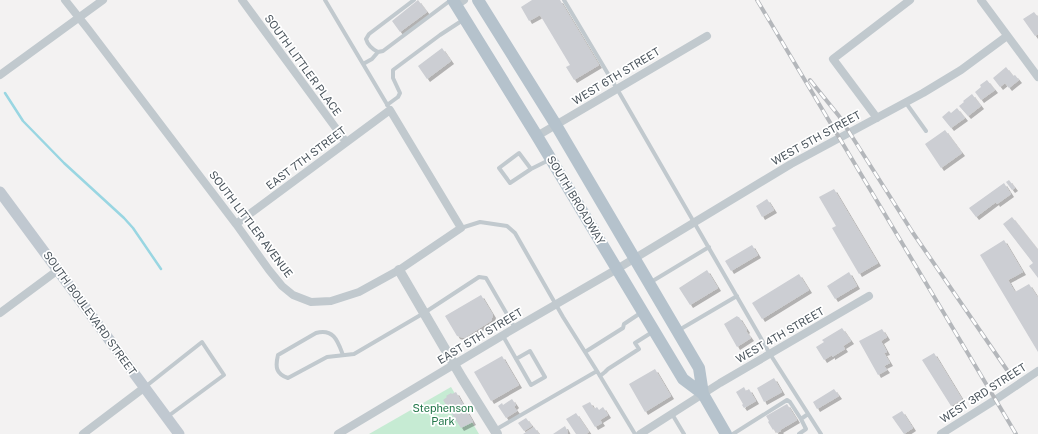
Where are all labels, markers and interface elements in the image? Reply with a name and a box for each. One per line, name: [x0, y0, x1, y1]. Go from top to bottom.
street label: SOUTH LITTLER PLACE: [262, 12, 344, 118]
street label: WEST 6TH STREET: [570, 45, 662, 107]
street label: WEST 5TH STREET: [769, 108, 863, 167]
street label: EAST 7TH STREET: [264, 124, 349, 192]
street label: SOUTH BROADWAY: [545, 154, 607, 247]
street label: SOUTH LITTLER AVENUE: [207, 168, 295, 280]
street label: SOUTH BOULEVARD STREET: [41, 249, 139, 378]
street label: WEST 4TH STREET: [734, 305, 827, 365]
street label: EAST 5TH STREET: [435, 306, 525, 366]
street label: WEST 3RD STREET: [938, 360, 1029, 425]
park label: Stephenson Park: [412, 402, 474, 427]

